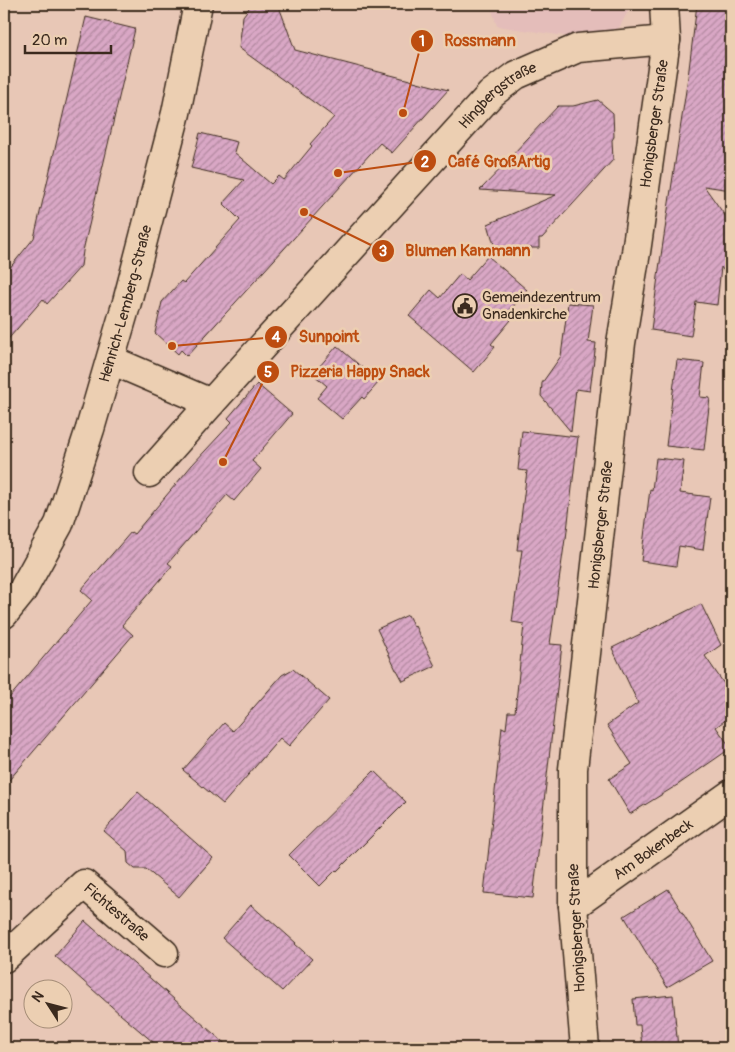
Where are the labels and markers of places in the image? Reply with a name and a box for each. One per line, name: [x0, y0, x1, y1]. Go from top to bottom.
callout: Rossmann: [409, 25, 526, 56]
callout: Café GroßArtig: [413, 146, 560, 177]
callout: Blumen Kammann: [370, 235, 541, 266]
place label: Gemeindezentrum Gnadenkirche: [482, 288, 601, 324]
public building icon: Gemeindezentrum Gnadenkirche: [452, 293, 478, 319]
callout: Sunpoint: [264, 321, 369, 352]
callout: Pizzeria Happy Snack: [255, 356, 439, 387]

